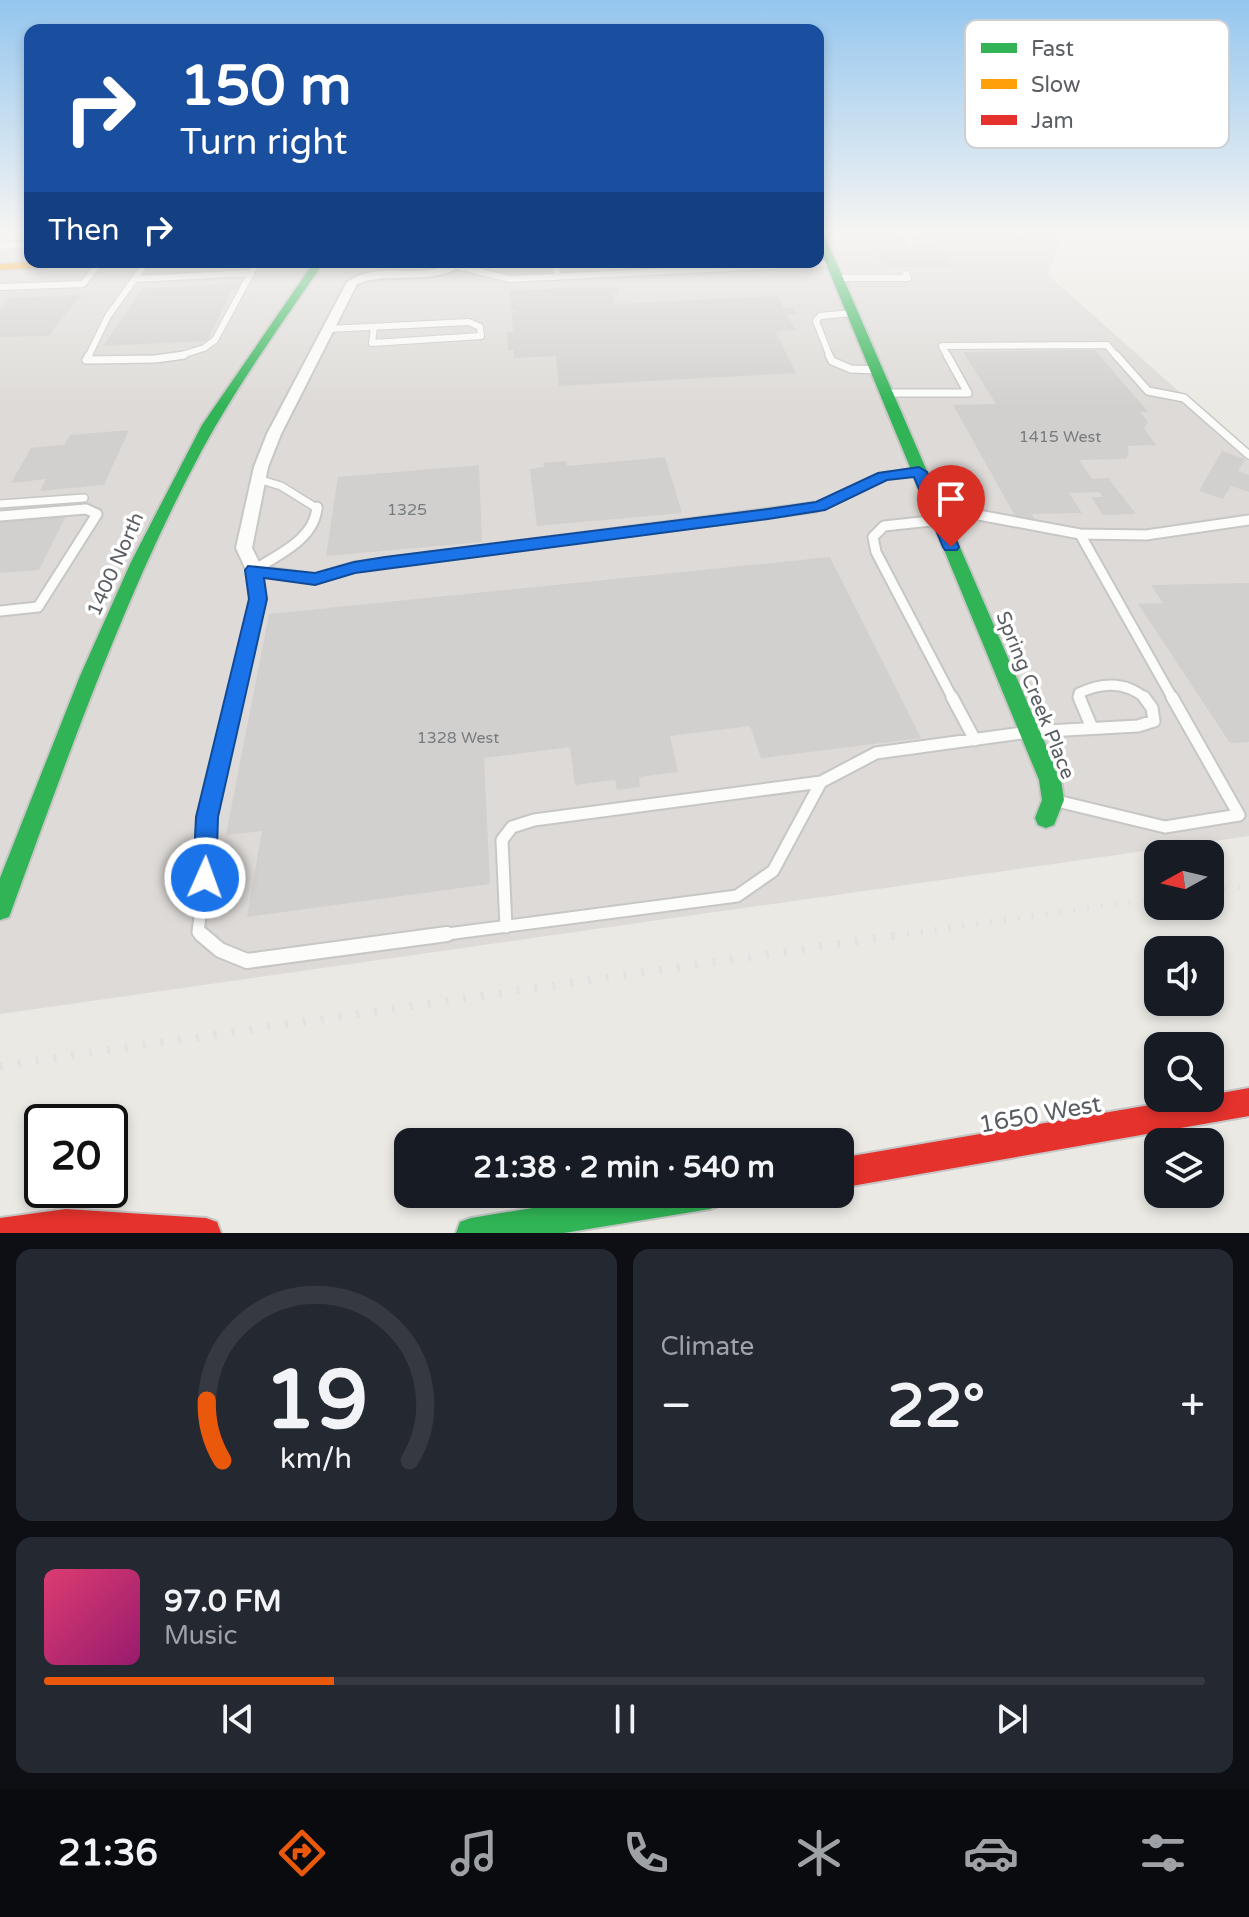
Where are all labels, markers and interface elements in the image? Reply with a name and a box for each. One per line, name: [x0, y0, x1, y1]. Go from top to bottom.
legend: [965, 20, 1229, 148]
text: Fast: [1031, 36, 1074, 62]
text: 150 m: [180, 53, 351, 120]
icon: right: [48, 56, 152, 160]
text: Slow: [1031, 72, 1081, 98]
text: Jam: [1031, 108, 1074, 134]
text: Turn right: [180, 121, 347, 164]
icon: right: [136, 208, 180, 252]
text: Then: [48, 212, 120, 249]
house number: 1415 West: [1019, 427, 1101, 447]
pin: [917, 465, 985, 547]
icon: arrive: [929, 477, 973, 521]
house number: 1325: [387, 500, 427, 520]
street label: 1400 North: [82, 509, 149, 620]
street label: Spring Creek Place: [990, 608, 1080, 783]
house number: 1328 West: [417, 728, 499, 748]
position arrow: [163, 836, 247, 920]
north arrow: [1144, 840, 1224, 920]
map controls: [1144, 840, 1224, 1208]
button: sound: [1144, 936, 1224, 1016]
button: search: [1144, 1032, 1224, 1112]
street label: 1650 West: [977, 1089, 1104, 1140]
speed limit sign: 20: [24, 1104, 128, 1208]
button: layers: [1144, 1128, 1224, 1208]
text: 21:38 · 2 min · 540 m: [473, 1149, 775, 1186]
text: Climate: [661, 1331, 754, 1362]
text: 19: [264, 1351, 368, 1451]
text: 22°: [887, 1371, 985, 1443]
text: −: [661, 1380, 692, 1433]
text: +: [1180, 1380, 1205, 1433]
text: km/h: [280, 1442, 352, 1476]
text: 97.0 FM: [164, 1583, 282, 1620]
text: Music: [164, 1620, 237, 1651]
icon: previous: [216, 1697, 260, 1741]
icon: pause: [603, 1697, 647, 1741]
icon: next: [990, 1697, 1034, 1741]
icon: directions: [274, 1825, 330, 1881]
icon: music: [446, 1825, 502, 1881]
icon: phone: [618, 1825, 674, 1881]
icon: climate: [791, 1825, 847, 1881]
icon: car: [963, 1825, 1019, 1881]
icon: filters: [1135, 1825, 1191, 1881]
text: 21:36: [58, 1832, 158, 1875]

